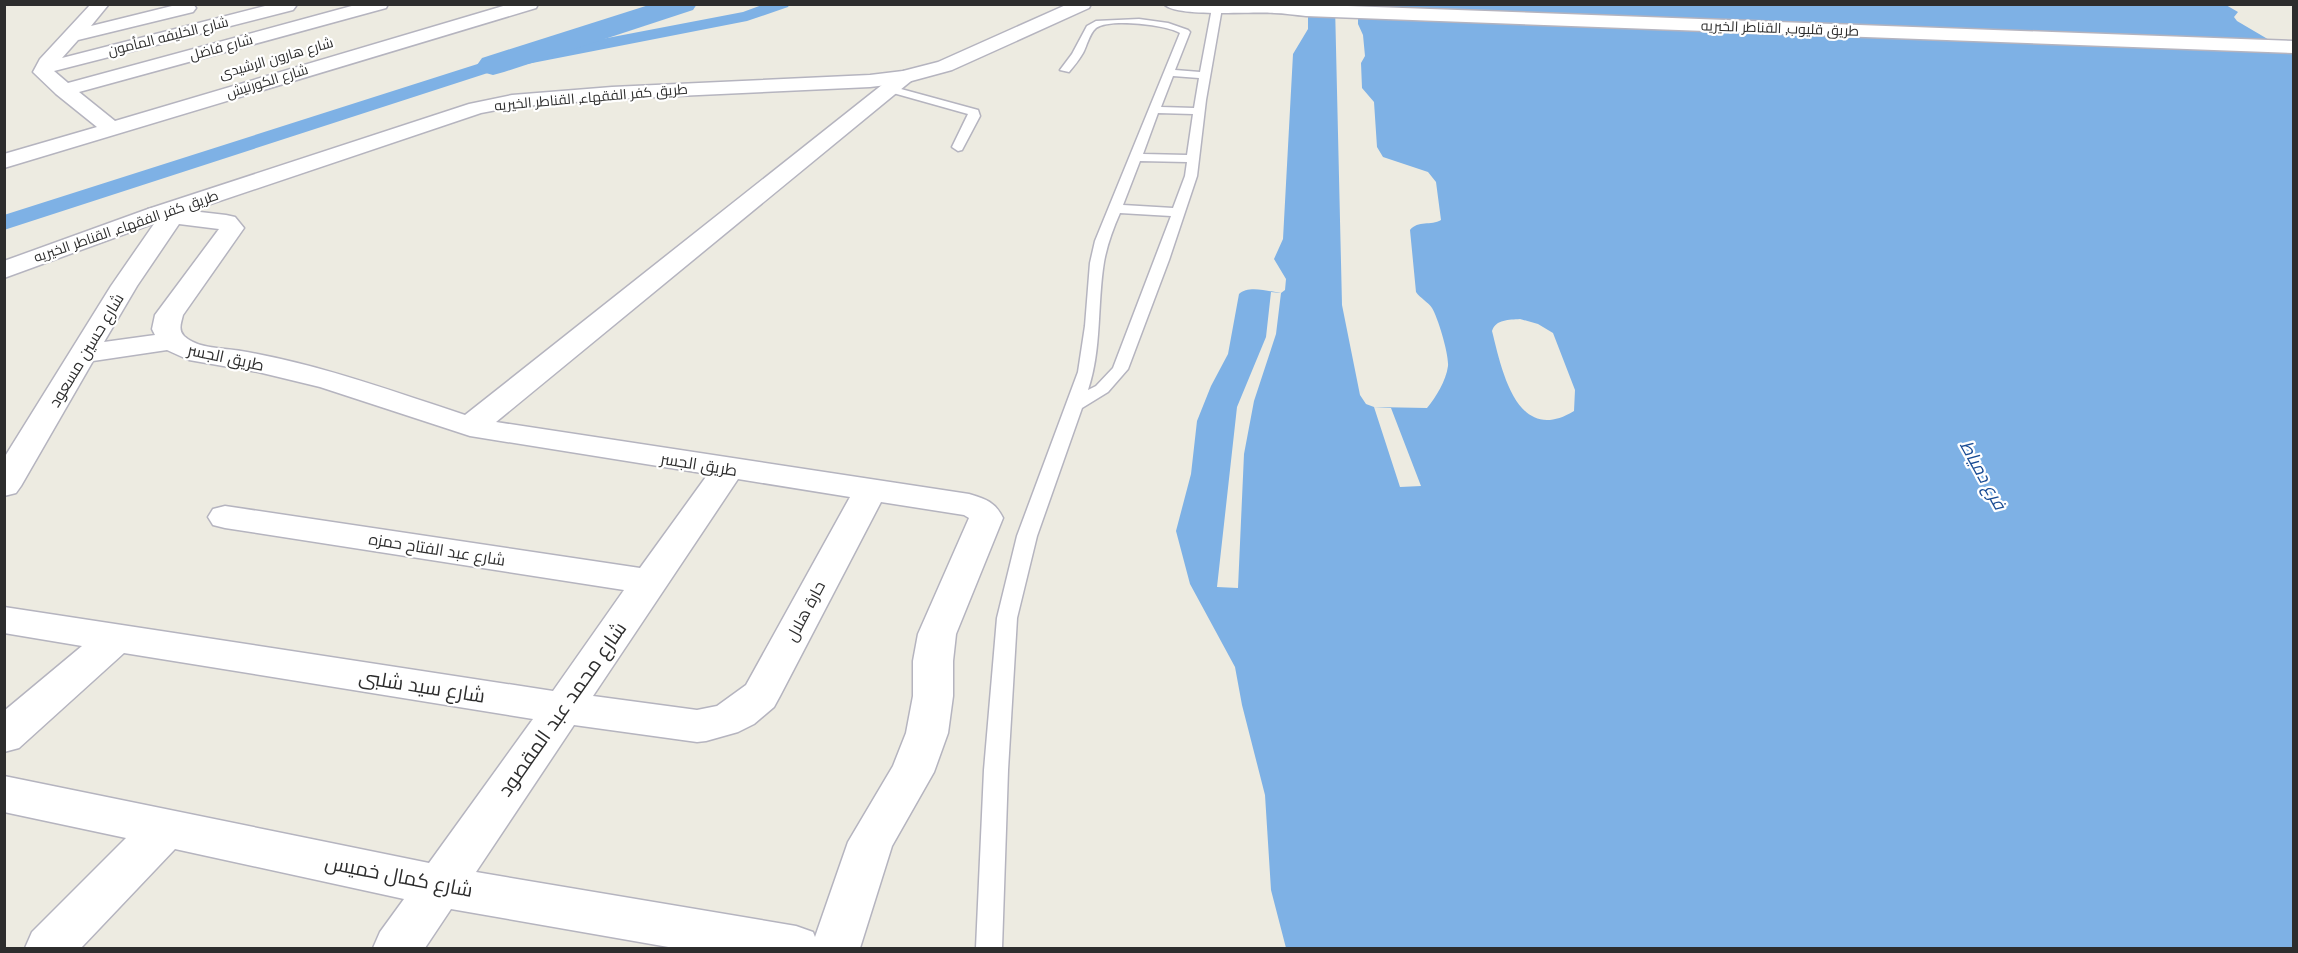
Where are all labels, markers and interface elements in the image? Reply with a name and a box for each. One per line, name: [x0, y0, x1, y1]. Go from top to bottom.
street label: شارع الخليفه المأمون: [106, 12, 230, 60]
street label: طريق قليوب, القناطر الخيريه: [1701, 16, 1859, 40]
street label: شارع فاضل: [187, 30, 255, 64]
street label: شارع هارون الرشيدى: [217, 33, 335, 83]
street label: شارع الكورنيش: [224, 60, 310, 102]
street label: طريق كفر الفقهاء, القناطر الخيريه: [494, 80, 688, 114]
street label: طريق كفر الفقهاء, القناطر الخيريه: [31, 186, 221, 266]
street label: شارع حسين مسعود: [44, 289, 130, 412]
street label: طريق الجسر: [185, 339, 266, 376]
water label: فرع دمياط: [1954, 436, 2012, 515]
street label: طريق الجسر: [658, 448, 739, 481]
street label: شارع عبد الفتاح حمزه: [367, 528, 507, 572]
street label: حارة هلال: [781, 577, 830, 645]
street label: شارع محمد عبد المقصود: [492, 616, 633, 802]
street label: شارع سيد شلبى: [357, 663, 487, 710]
street label: شارع كمال خميس: [323, 849, 475, 904]

